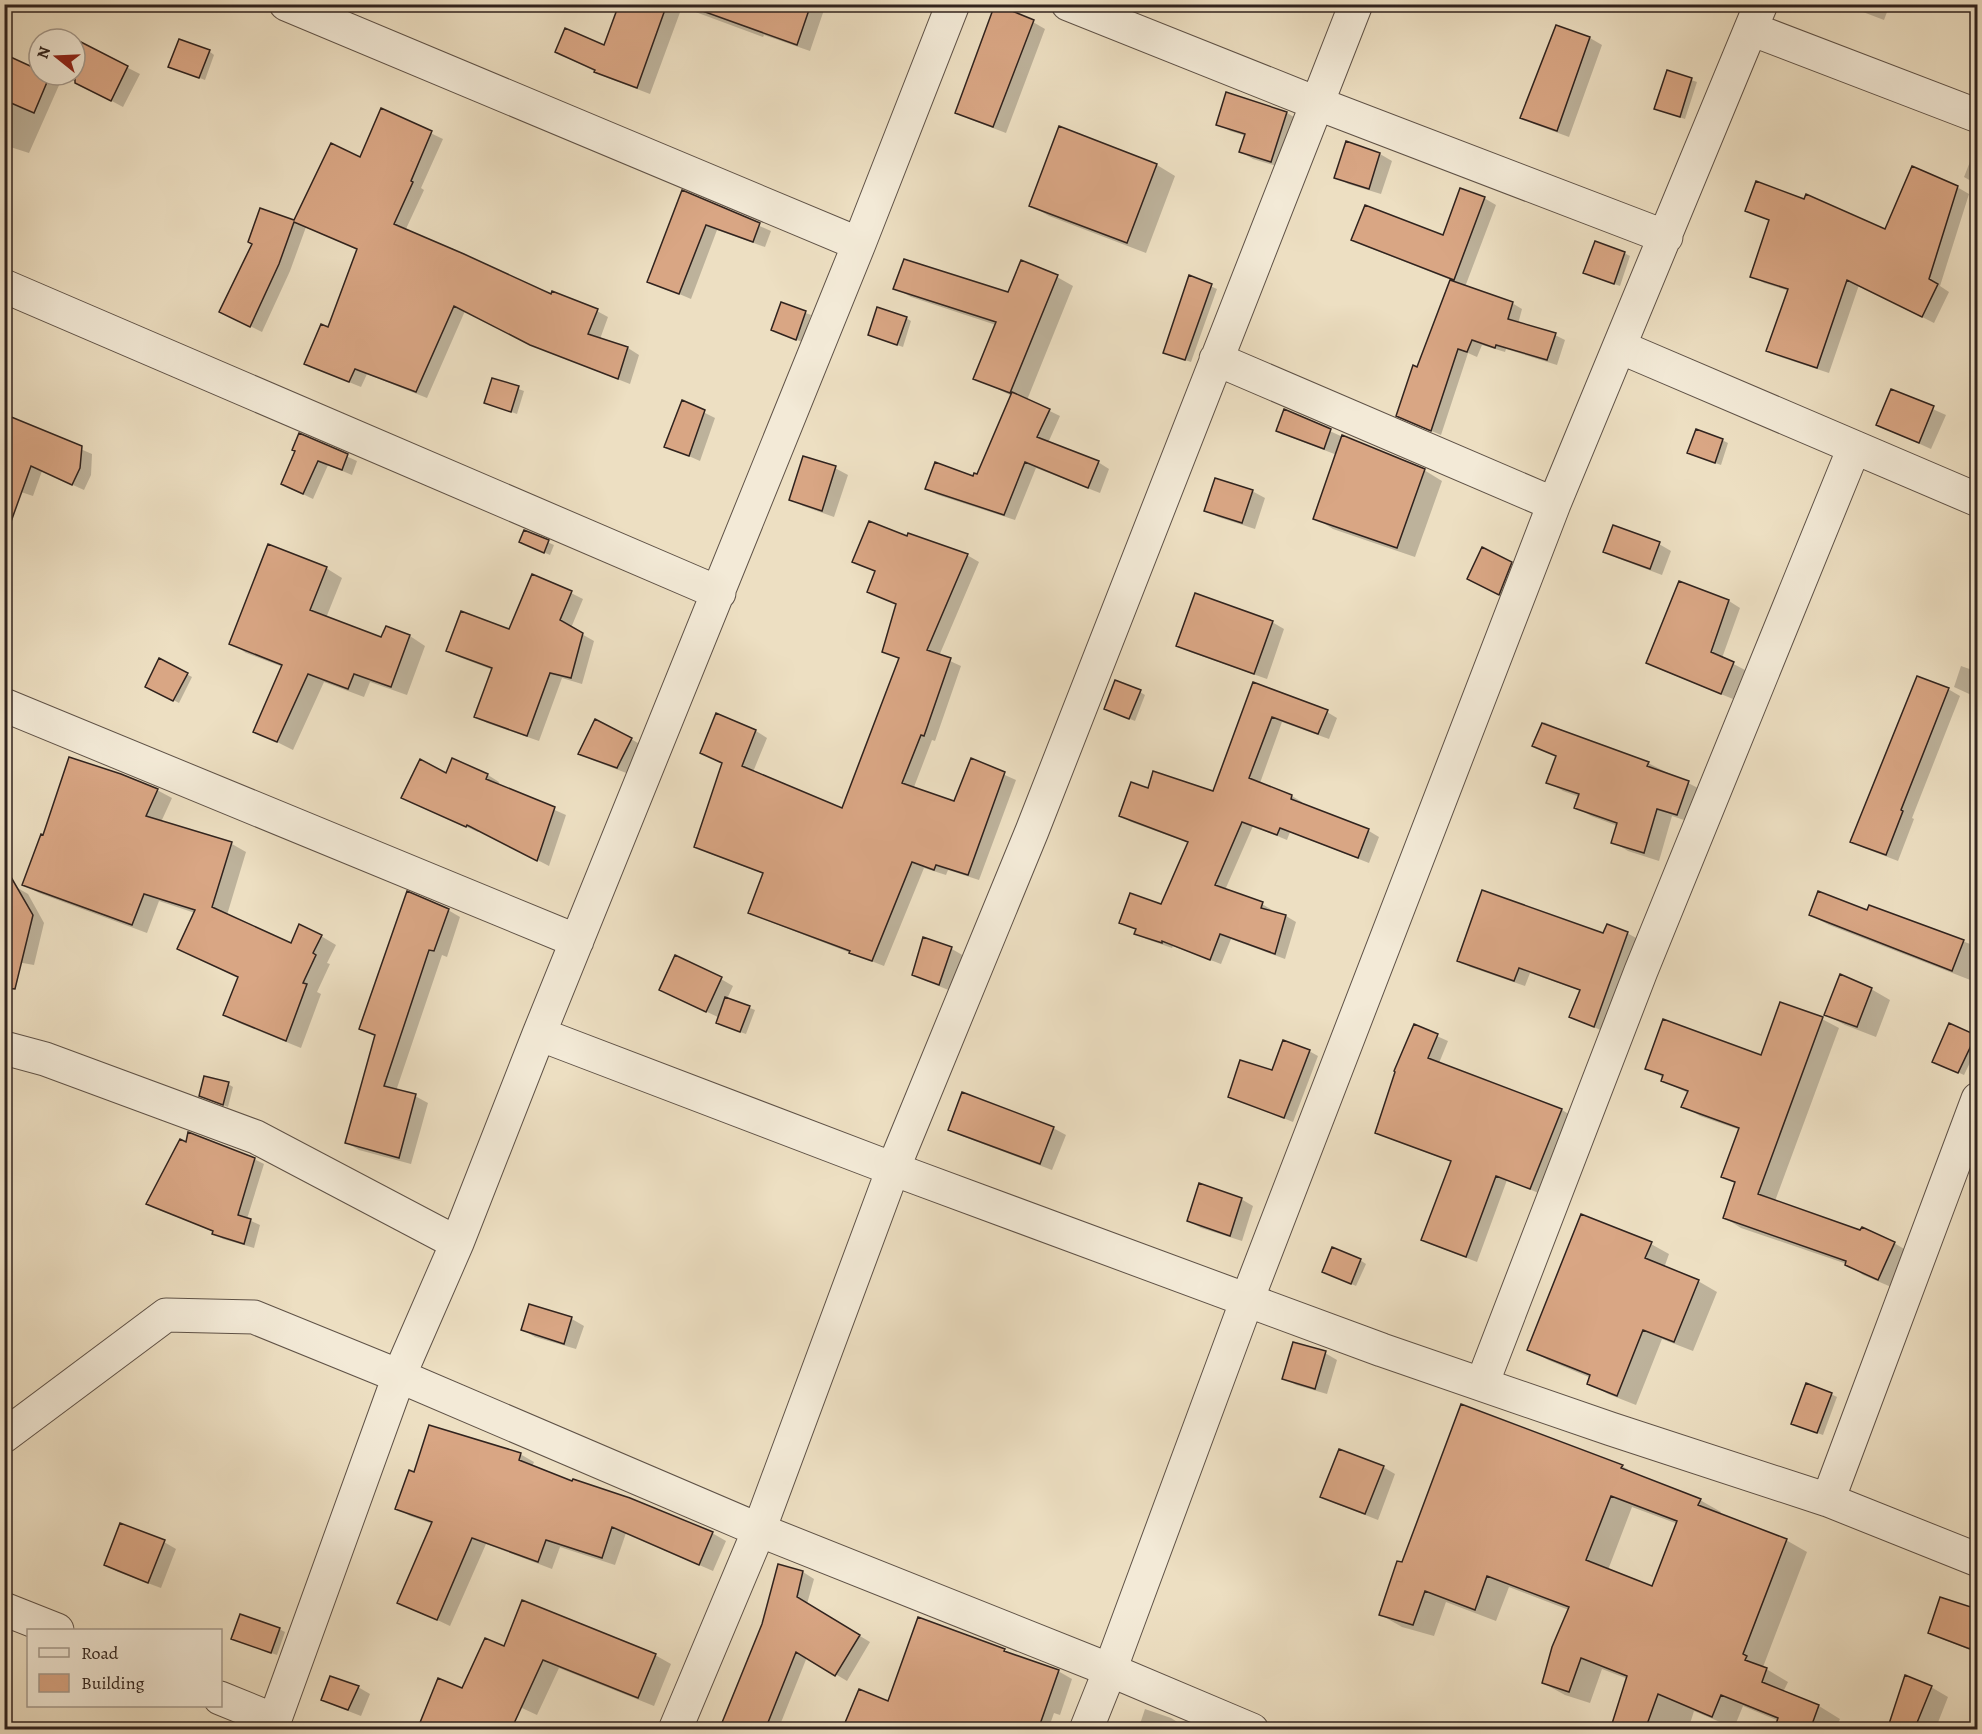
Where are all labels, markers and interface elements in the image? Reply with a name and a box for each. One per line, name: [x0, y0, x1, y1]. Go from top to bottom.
north arrow: [27, 27, 87, 87]
text: N: [31, 43, 56, 62]
legend: [27, 1629, 222, 1707]
text: Road: [81, 1641, 119, 1665]
text: Building: [81, 1671, 145, 1695]

